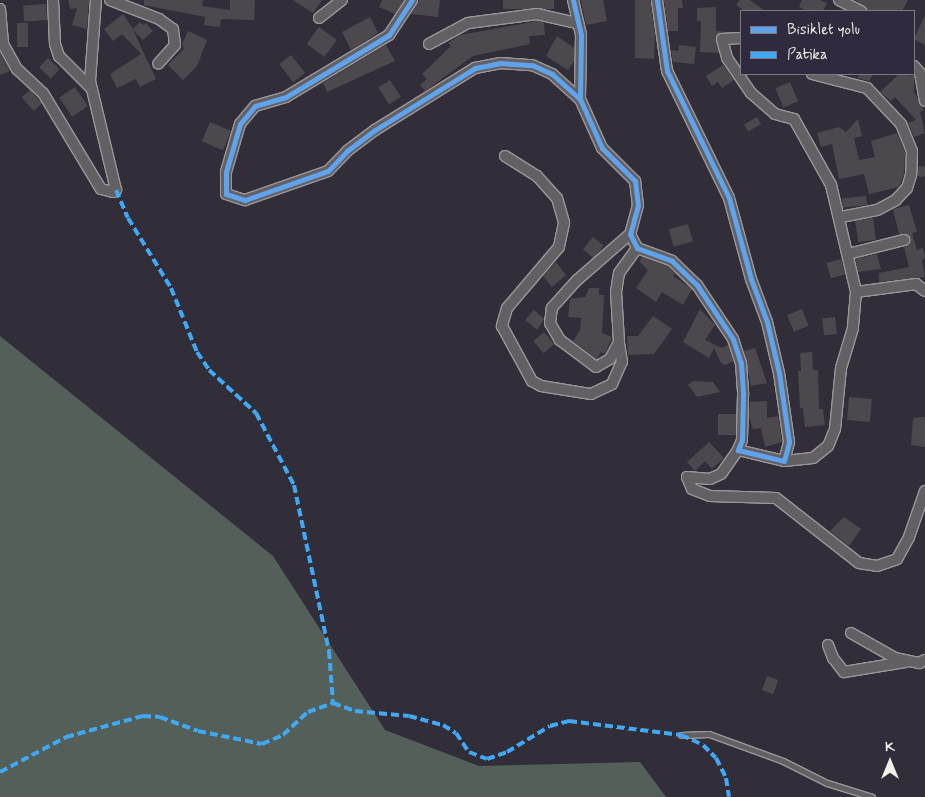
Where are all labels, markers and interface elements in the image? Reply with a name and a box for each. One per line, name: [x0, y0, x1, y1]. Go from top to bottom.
legend: [740, 10, 915, 75]
text: Bisiklet yolu: [787, 20, 860, 40]
text: Patika: [787, 45, 828, 65]
north arrow: [865, 737, 915, 787]
text: K: [885, 738, 895, 756]

